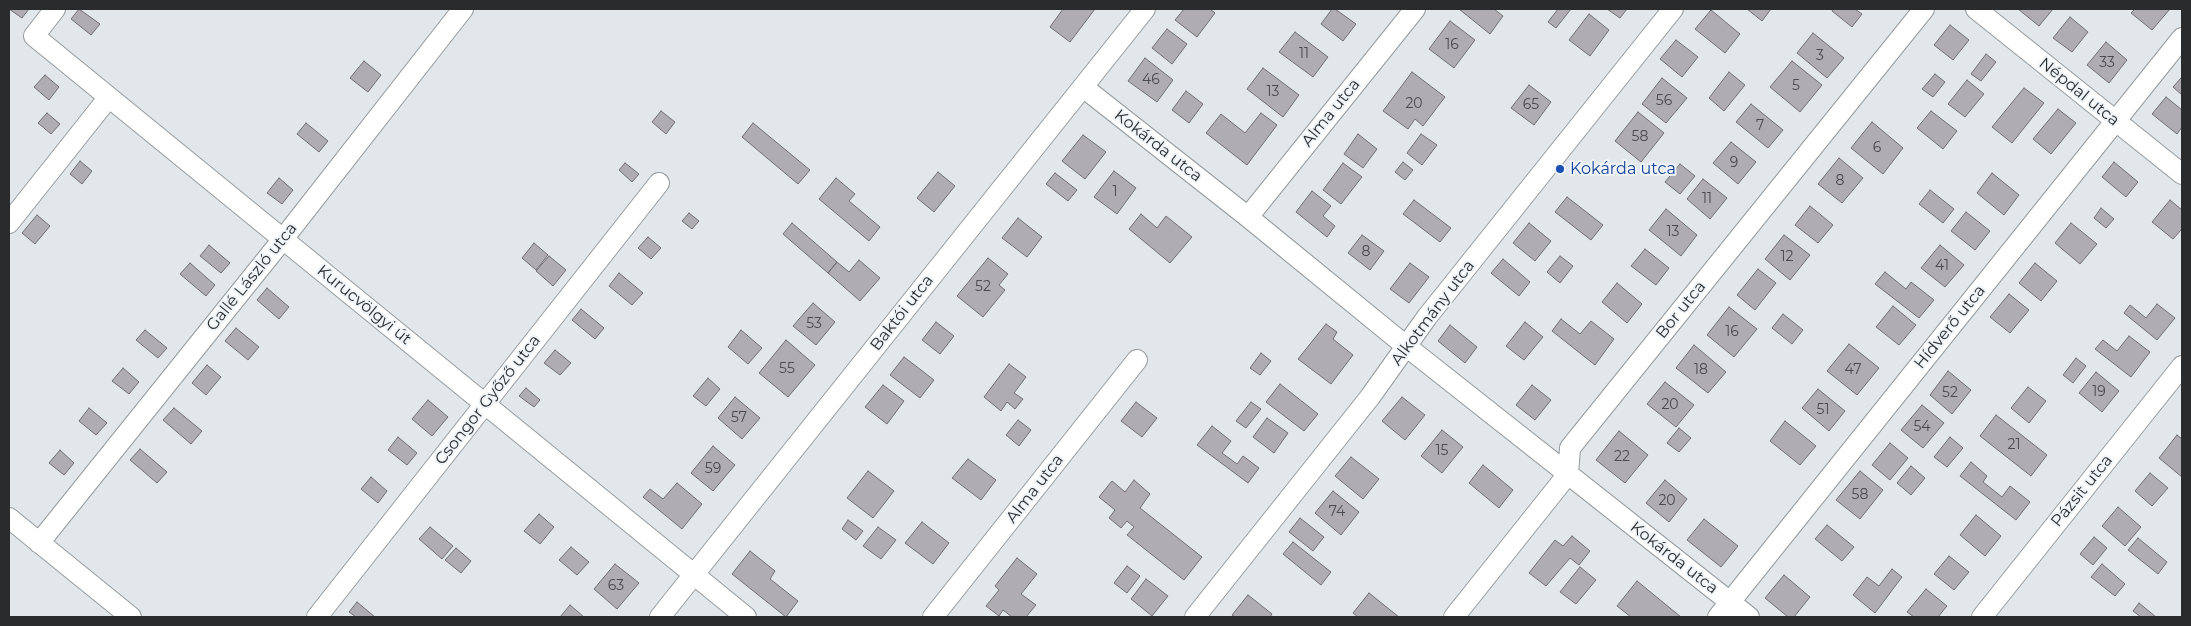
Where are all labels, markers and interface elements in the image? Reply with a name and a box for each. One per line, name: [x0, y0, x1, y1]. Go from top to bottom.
house number: 16: [1445, 37, 1459, 53]
house number: 11: [1299, 46, 1309, 62]
house number: 3: [1816, 48, 1824, 64]
street label: Népdal utca: [2035, 54, 2123, 130]
house number: 33: [2099, 55, 2115, 71]
house number: 46: [1142, 72, 1160, 88]
street label: Alma utca: [1298, 75, 1364, 151]
house number: 5: [1792, 78, 1800, 94]
house number: 13: [1267, 84, 1279, 100]
house number: 56: [1656, 93, 1672, 109]
house number: 20: [1405, 96, 1423, 112]
house number: 65: [1523, 97, 1539, 113]
street label: Kokárda utca: [1110, 106, 1206, 186]
house number: 7: [1756, 118, 1764, 134]
house number: 58: [1632, 129, 1648, 145]
house number: 6: [1873, 140, 1881, 156]
house number: 9: [1730, 155, 1738, 171]
place label: Kokárda utca: [1570, 159, 1676, 179]
marker: Kokárda utca: [1554, 163, 1566, 175]
house number: 8: [1836, 173, 1844, 189]
house number: 1: [1112, 184, 1118, 200]
house number: 11: [1702, 191, 1712, 207]
street label: Gallé László utca: [203, 219, 301, 335]
house number: 13: [1667, 224, 1679, 240]
house number: 8: [1362, 244, 1370, 260]
house number: 12: [1780, 249, 1794, 265]
street label: Alkotmány utca: [1387, 257, 1479, 369]
house number: 41: [1935, 258, 1949, 274]
street label: Kurucvölgyi út: [313, 261, 415, 349]
street label: Baktói utca: [866, 271, 938, 355]
street label: Bor utca: [1652, 277, 1710, 343]
house number: 52: [975, 279, 991, 295]
street label: Hídverő utca: [1910, 281, 1990, 373]
house number: 53: [806, 316, 822, 332]
house number: 16: [1725, 324, 1739, 340]
street label: Csongor Győző utca: [431, 331, 545, 469]
house number: 55: [779, 361, 795, 377]
house number: 18: [1694, 362, 1708, 378]
house number: 47: [1845, 362, 1861, 378]
house number: 19: [2092, 384, 2106, 400]
house number: 52: [1942, 385, 1958, 401]
house number: 20: [1661, 397, 1679, 413]
house number: 51: [1817, 402, 1829, 418]
house number: 57: [731, 410, 747, 426]
house number: 54: [1913, 419, 1931, 435]
house number: 21: [2007, 437, 2021, 453]
house number: 15: [1436, 443, 1448, 459]
house number: 22: [1614, 449, 1630, 465]
street label: Alma utca: [1002, 451, 1068, 527]
street label: Pázsit utca: [2047, 451, 2117, 531]
house number: 59: [705, 461, 721, 477]
house number: 58: [1852, 487, 1868, 503]
house number: 20: [1658, 493, 1676, 509]
house number: 74: [1329, 504, 1345, 520]
street label: Kokárda utca: [1626, 518, 1722, 598]
house number: 63: [608, 578, 624, 594]

